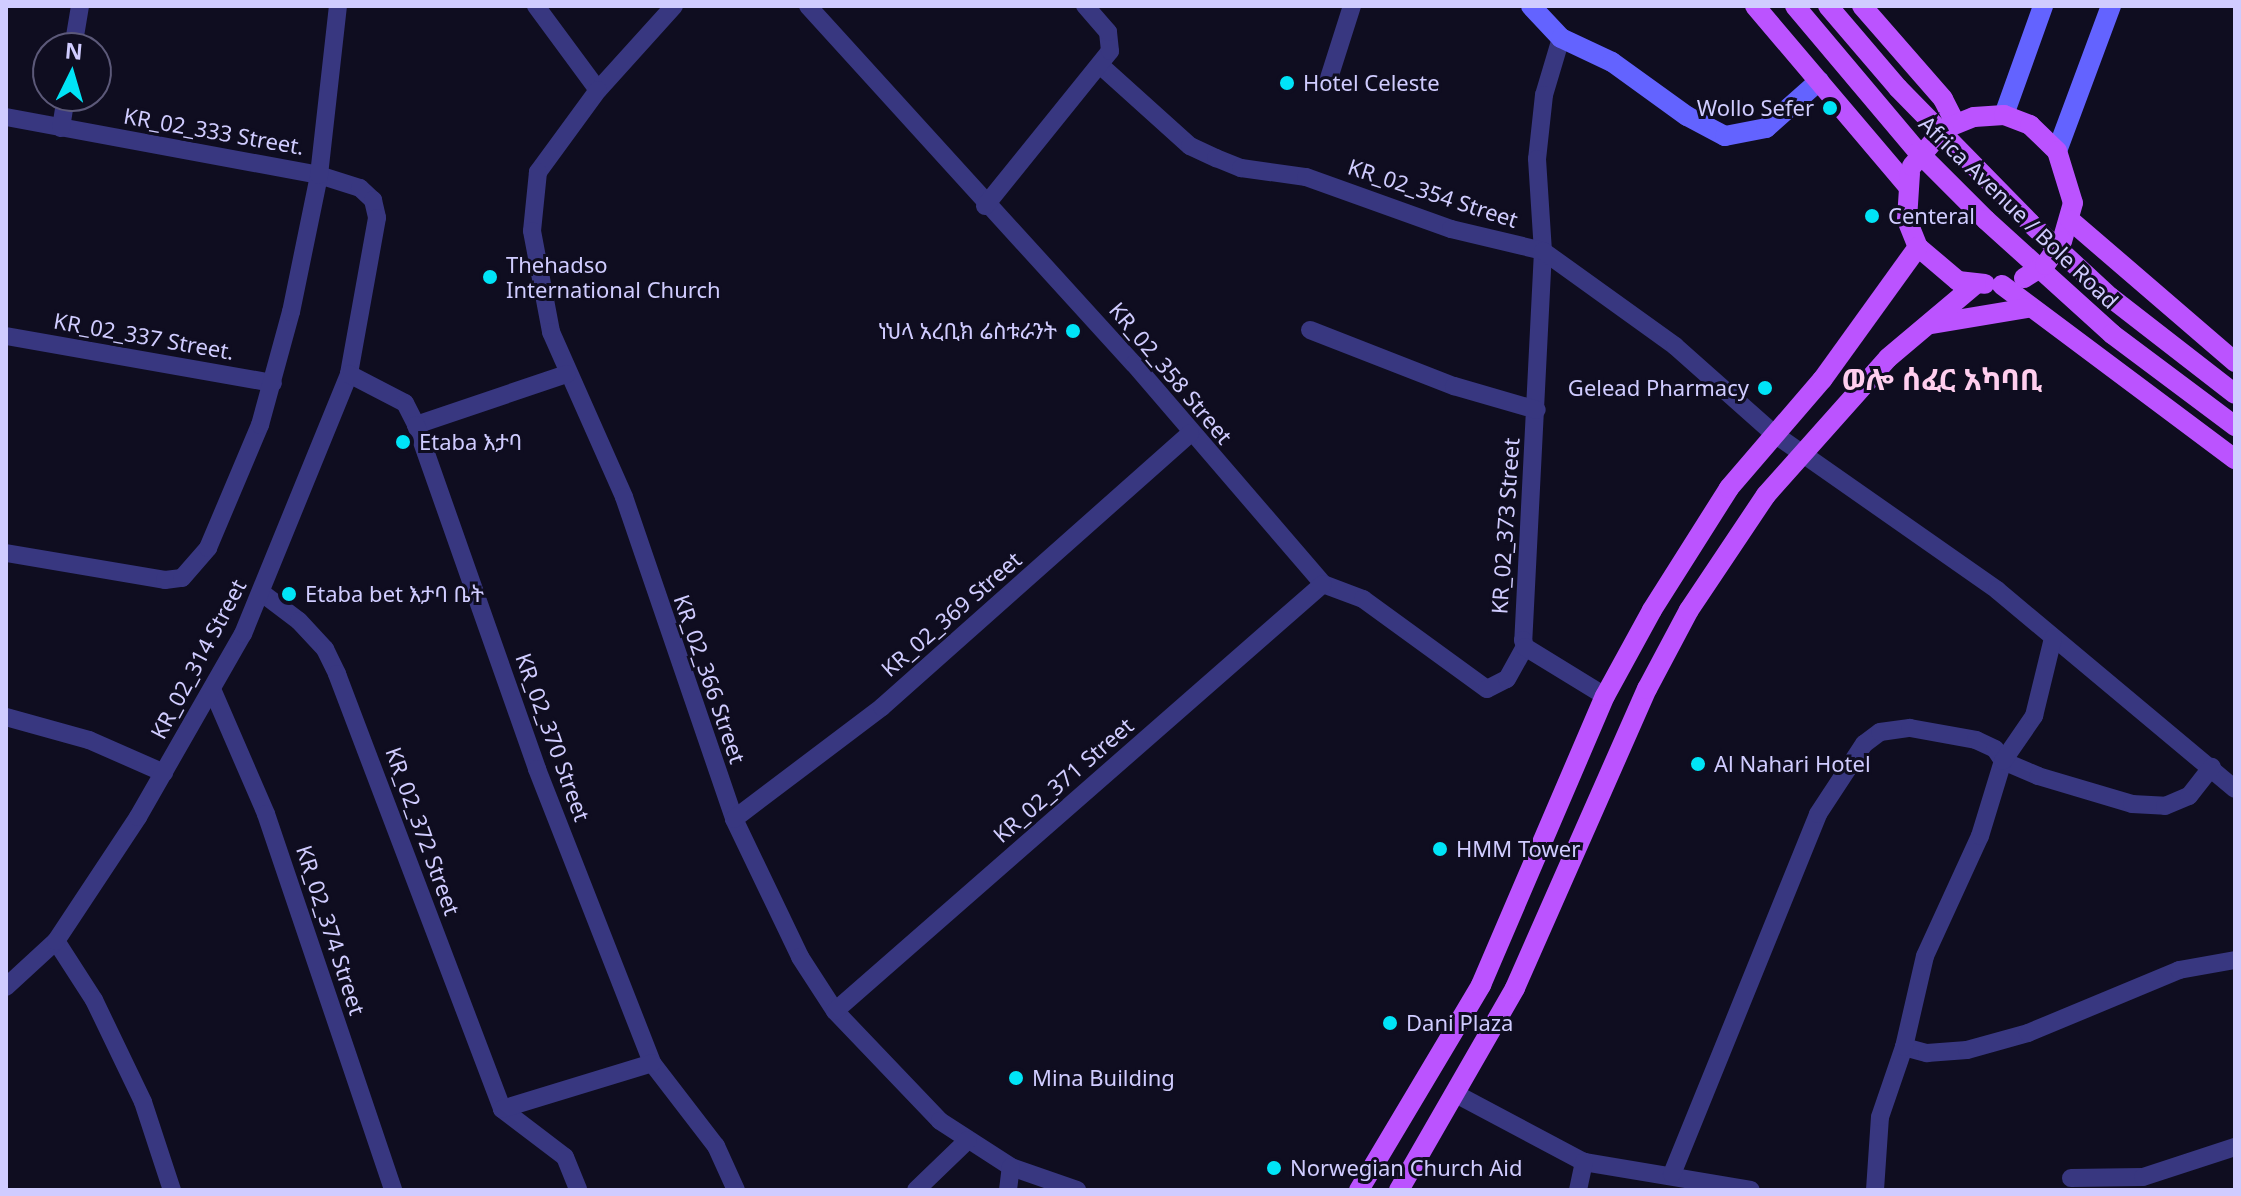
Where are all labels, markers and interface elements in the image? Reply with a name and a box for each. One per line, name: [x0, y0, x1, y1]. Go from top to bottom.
north arrow: [32, 32, 112, 112]
text: N: [64, 34, 84, 66]
place label: Hotel Celeste: [1303, 70, 1440, 96]
marker: Hotel Celeste: [1278, 74, 1296, 92]
place label: Wollo Sefer: [1697, 95, 1814, 121]
marker: Wollo Sefer: [1821, 99, 1839, 117]
street label: KR_02_333 Street.: [122, 102, 306, 160]
street label: Africa Avenue / Bole Road: [1914, 110, 2124, 314]
street label: KR_02_354 Street: [1345, 153, 1521, 233]
place label: Centeral: [1888, 203, 1975, 229]
marker: Centeral: [1863, 207, 1881, 225]
place label: Thehadso International Church: [506, 251, 721, 302]
marker: Thehadso International Church: [481, 268, 499, 286]
street label: KR_02_358 Street: [1104, 297, 1238, 449]
street label: KR_02_337 Street.: [52, 307, 236, 365]
place label: ነህላ አረቢክ ሬስቱራንት: [878, 318, 1057, 344]
marker: ነህላ አረቢክ ሬስቱራንት: [1064, 322, 1082, 340]
district label: ወሎ ሰፈር አካባቢ: [1842, 361, 2042, 397]
place label: Gelead Pharmacy: [1568, 375, 1749, 401]
marker: Gelead Pharmacy: [1756, 379, 1774, 397]
place label: Etaba እታባ: [419, 429, 522, 455]
marker: Etaba እታባ: [394, 433, 412, 451]
street label: KR_02_373 Street: [1486, 437, 1524, 615]
street label: KR_02_369 Street: [876, 546, 1026, 682]
street label: KR_02_314 Street: [145, 575, 251, 743]
place label: Etaba bet እታባ ቤት: [305, 581, 484, 607]
marker: Etaba bet እታባ ቤት: [280, 585, 298, 603]
street label: KR_02_366 Street: [669, 591, 751, 767]
street label: KR_02_370 Street: [510, 649, 596, 825]
street label: KR_02_371 Street: [988, 712, 1138, 848]
street label: KR_02_372 Street: [380, 743, 466, 919]
place label: Al Nahari Hotel: [1714, 751, 1871, 777]
marker: Al Nahari Hotel: [1689, 755, 1707, 773]
place label: HMM Tower: [1456, 836, 1580, 862]
marker: HMM Tower: [1431, 840, 1449, 858]
street label: KR_02_374 Street: [291, 842, 371, 1018]
place label: Dani Plaza: [1406, 1010, 1513, 1036]
marker: Dani Plaza: [1381, 1014, 1399, 1032]
place label: Mina Building: [1032, 1065, 1175, 1091]
marker: Mina Building: [1007, 1069, 1025, 1087]
place label: Norwegian Church Aid: [1290, 1155, 1523, 1181]
marker: Norwegian Church Aid: [1265, 1159, 1283, 1177]

